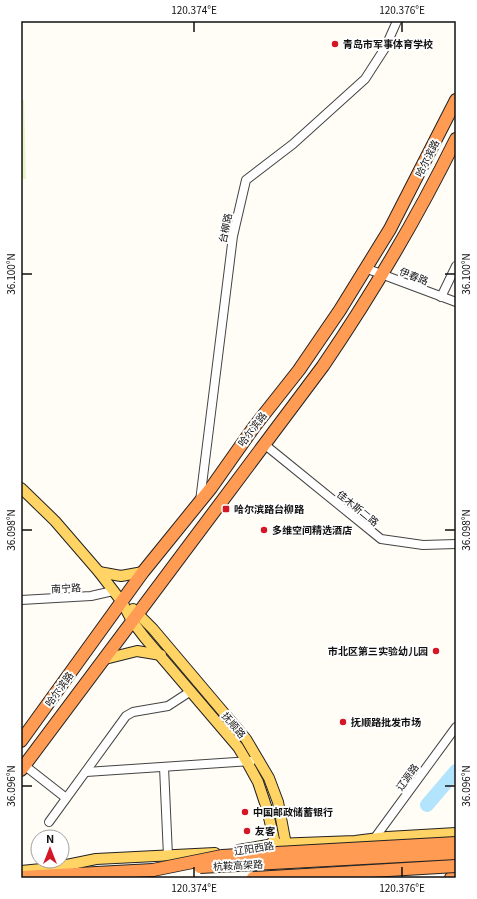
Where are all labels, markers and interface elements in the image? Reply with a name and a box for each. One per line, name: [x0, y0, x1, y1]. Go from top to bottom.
text: 120.374°E: [171, 2, 217, 17]
text: 120.376°E: [379, 2, 425, 17]
place label: 青岛市军事体育学校: [343, 36, 433, 51]
marker: 青岛市军事体育学校: [330, 39, 340, 49]
street label: 哈尔滨路: [411, 137, 442, 179]
street label: 台柳路: [214, 212, 235, 244]
text: 36.100°N: [3, 253, 18, 295]
text: 36.100°N: [458, 253, 473, 295]
street label: 伊春路: [397, 263, 431, 288]
street label: 哈尔滨路: [234, 408, 270, 449]
street label: 佳木斯二路: [334, 486, 382, 529]
place label: 哈尔滨路台柳路: [234, 501, 305, 516]
marker: 哈尔滨路台柳路: [221, 504, 231, 514]
text: 36.098°N: [3, 509, 18, 551]
text: 36.098°N: [458, 509, 473, 551]
place label: 多维空间精选酒店: [272, 522, 352, 537]
marker: 多维空间精选酒店: [259, 525, 269, 535]
street label: 南宁路: [51, 579, 81, 596]
place label: 市北区第三实验幼儿园: [328, 643, 428, 658]
marker: 市北区第三实验幼儿园: [431, 646, 441, 656]
street label: 哈尔滨路: [41, 668, 76, 709]
street label: 抚顺路: [219, 708, 250, 741]
place label: 抚顺路批发市场: [351, 714, 421, 729]
marker: 抚顺路批发市场: [338, 717, 348, 727]
street label: 辽源路: [392, 760, 421, 793]
text: 36.096°N: [3, 765, 18, 807]
text: 36.096°N: [458, 765, 473, 807]
place label: 中国邮政储蓄银行: [253, 804, 333, 819]
marker: 中国邮政储蓄银行: [240, 807, 250, 817]
place label: 友客: [255, 823, 276, 838]
marker: 友客: [242, 826, 252, 836]
north arrow: [30, 829, 70, 869]
text: N: [46, 830, 54, 846]
street label: 辽阳西路: [233, 837, 275, 858]
street label: 杭鞍高架路: [213, 856, 263, 873]
text: 120.374°E: [171, 880, 217, 895]
text: 120.376°E: [379, 880, 425, 895]

